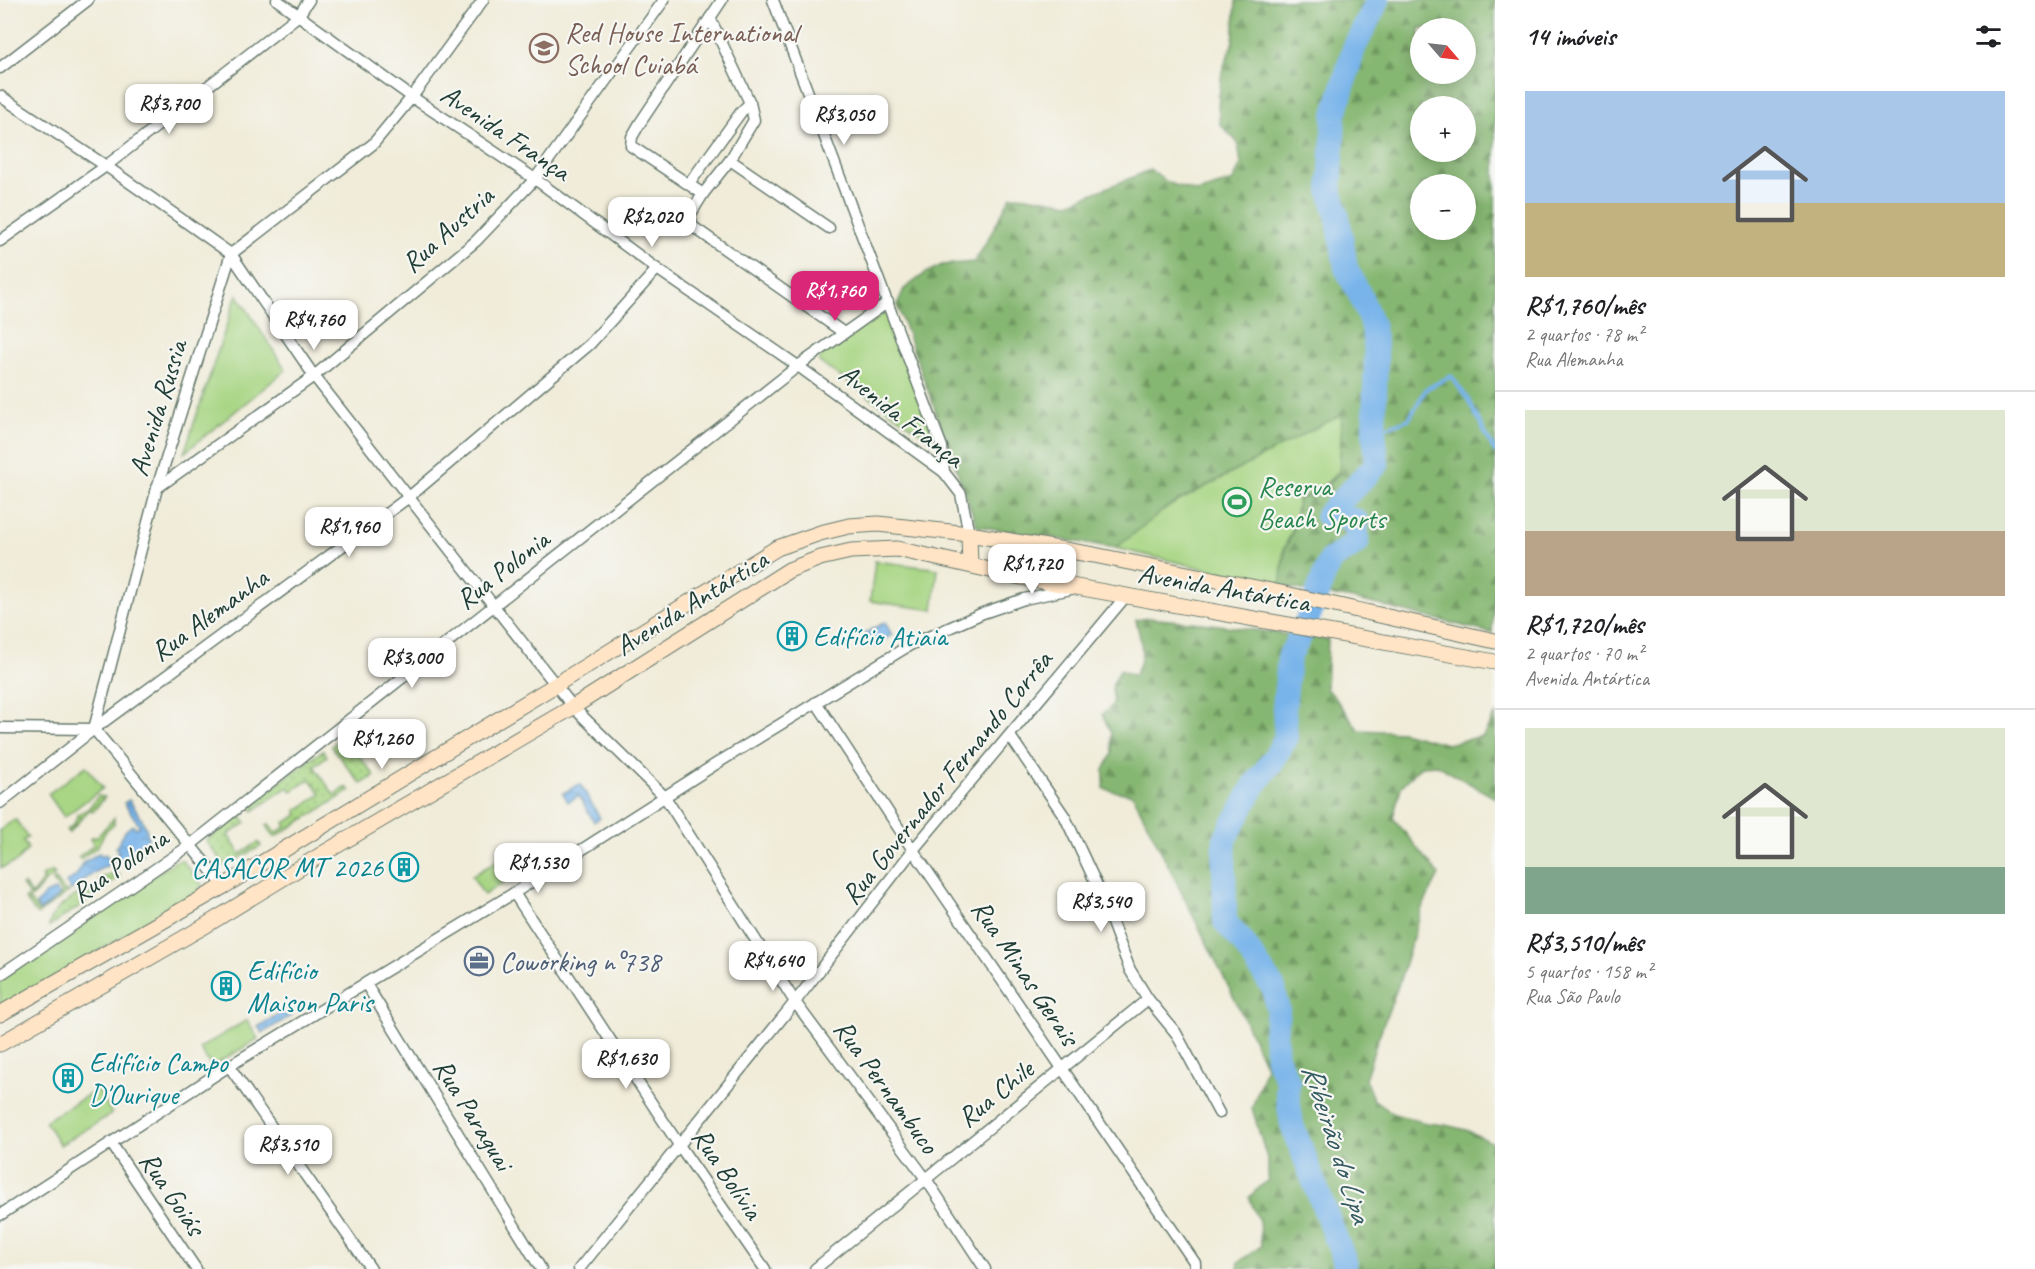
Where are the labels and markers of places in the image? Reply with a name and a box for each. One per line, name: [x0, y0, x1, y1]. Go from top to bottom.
place label: Red House International School Cuiabá: [565, 15, 803, 82]
school or university icon: Red House International School Cuiabá: [528, 32, 560, 64]
pin: R$3,700: [114, 84, 224, 135]
pin: R$3,050: [789, 95, 899, 146]
pin: R$2,020: [597, 197, 707, 248]
pin: R$1,760: [780, 271, 890, 322]
pin: R$4,760: [259, 300, 369, 351]
place label: Reserva Beach Sports: [1258, 469, 1388, 536]
sports icon: Reserva Beach Sports: [1221, 486, 1253, 518]
pin: R$1,960: [294, 507, 404, 558]
pin: R$1,720: [977, 544, 1087, 595]
place label: Edifício Atiaia: [813, 619, 949, 654]
building icon: Edifício Atiaia: [776, 620, 808, 652]
pin: R$3,000: [357, 638, 467, 689]
pin: R$1,260: [327, 719, 437, 770]
pin: R$1,530: [483, 843, 593, 894]
place label: CASACOR MT 2026: [191, 850, 384, 885]
building icon: CASACOR MT 2026: [388, 851, 420, 883]
pin: R$3,540: [1046, 882, 1156, 933]
pin: R$4,640: [718, 941, 828, 992]
place label: Coworking n°738: [500, 944, 663, 979]
office icon: Coworking n°738: [463, 945, 495, 977]
place label: Edifício Maison Paris: [247, 953, 375, 1020]
building icon: Edifício Maison Paris: [210, 970, 242, 1002]
pin: R$1,630: [571, 1039, 681, 1090]
place label: Edifício Campo D'Ourique: [89, 1045, 230, 1112]
building icon: Edifício Campo D'Ourique: [52, 1062, 84, 1094]
pin: R$3,510: [233, 1125, 343, 1176]

